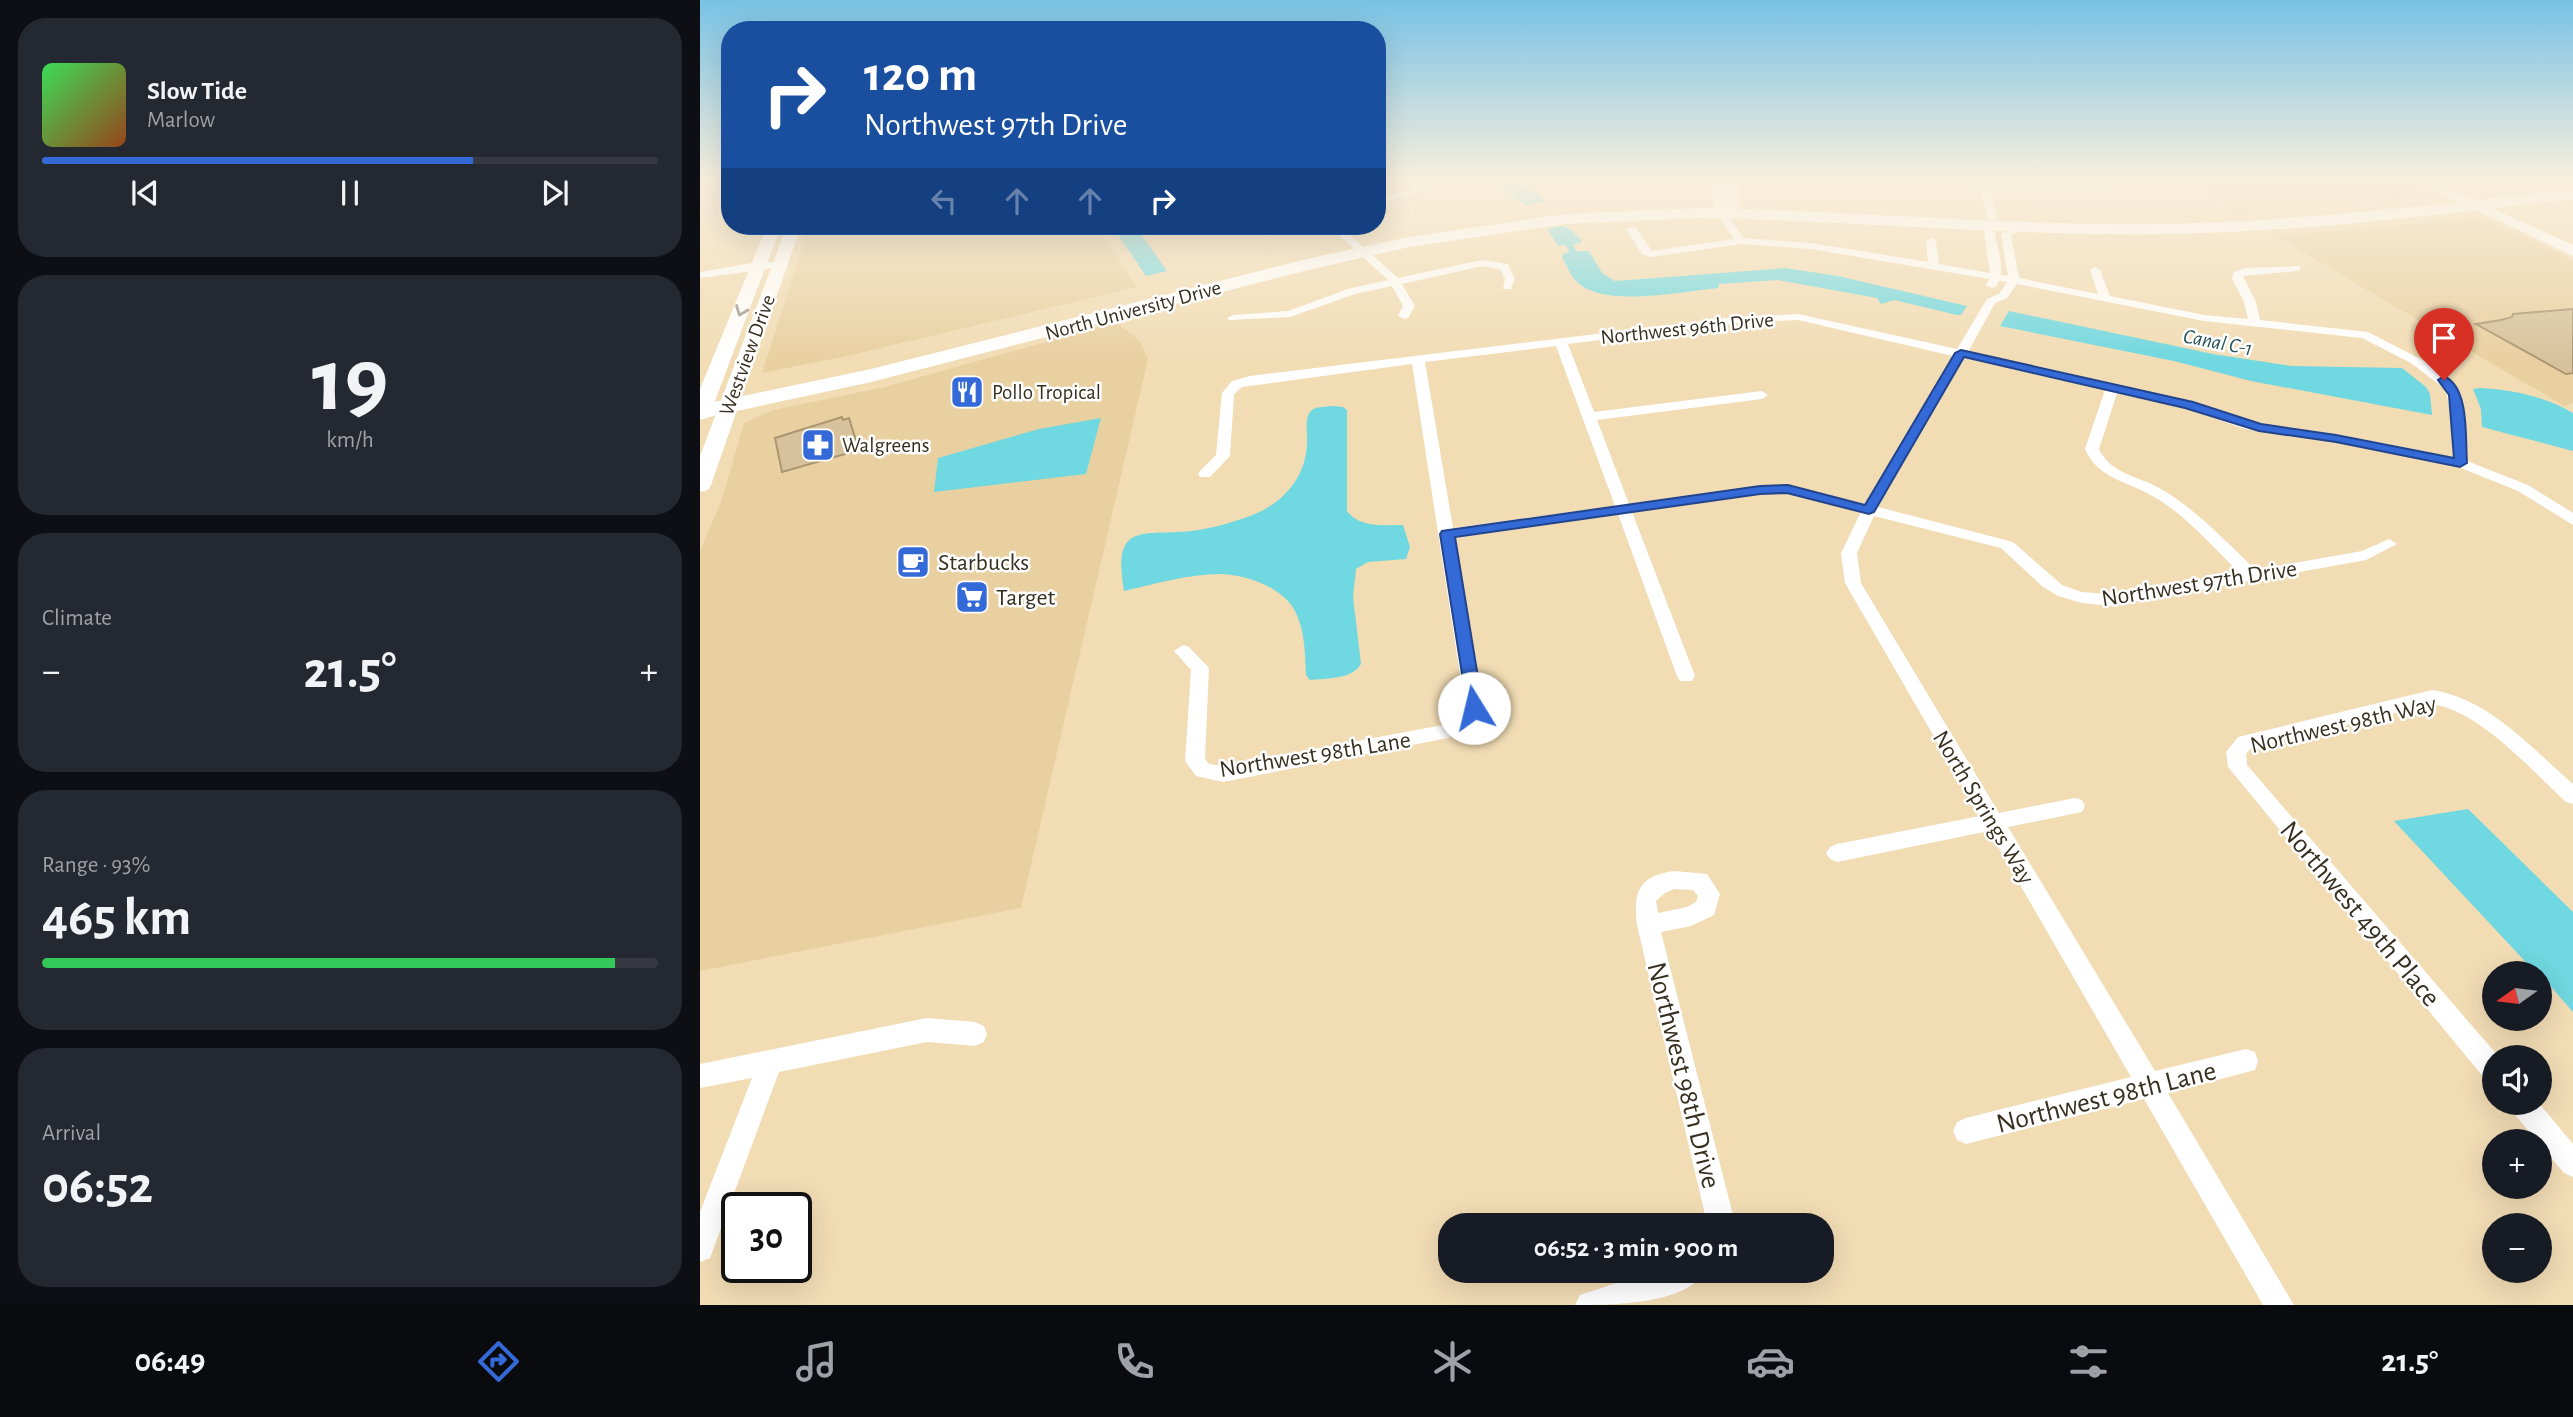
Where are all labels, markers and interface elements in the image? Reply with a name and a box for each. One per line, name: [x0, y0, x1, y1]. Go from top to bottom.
icon: right: [749, 49, 840, 140]
text: 120 m: [864, 51, 977, 100]
text: Slow Tide: [147, 78, 247, 104]
text: Marlow: [147, 109, 215, 132]
text: Northwest 97th Drive: [864, 109, 1127, 141]
icon: previous: [126, 174, 164, 212]
icon: pause: [331, 174, 369, 212]
icon: next: [536, 174, 574, 212]
icon: left: [925, 182, 963, 220]
icon: ahead: [998, 182, 1036, 220]
icon: ahead: [1071, 182, 1109, 220]
icon: right: [1144, 182, 1182, 220]
street label: North University Drive: [1043, 277, 1223, 344]
street label: Westview Drive: [716, 292, 779, 418]
one-way arrow: [735, 304, 749, 316]
pin: [2414, 308, 2474, 380]
street label: Northwest 96th Drive: [1599, 309, 1775, 348]
icon: arrive: [2425, 319, 2463, 357]
water label: Canal C-1: [2181, 325, 2254, 359]
text: 19: [312, 336, 388, 427]
restaurant icon: Pollo Tropical: [948, 373, 986, 411]
place label: Pollo Tropical: [992, 382, 1101, 403]
pharmacy icon: Walgreens: [799, 426, 837, 464]
text: km/h: [326, 429, 374, 452]
place label: Walgreens: [842, 435, 929, 456]
cafe icon: Starbucks: [894, 543, 932, 581]
place label: Starbucks: [938, 551, 1029, 575]
street label: Northwest 97th Drive: [2100, 557, 2299, 611]
supermarket icon: Target: [953, 578, 991, 616]
place label: Target: [996, 586, 1056, 610]
text: Climate: [42, 607, 112, 630]
text: 21.5°: [304, 645, 396, 697]
text: −: [42, 653, 60, 691]
text: +: [640, 653, 658, 691]
position arrow: [1437, 671, 1511, 745]
street label: Northwest 98th Way: [2248, 692, 2439, 758]
street label: North Springs Way: [1928, 727, 2038, 888]
street label: Northwest 98th Lane: [1218, 728, 1413, 782]
street label: Northwest 49th Place: [2274, 816, 2445, 1012]
text: Range · 93%: [42, 854, 150, 877]
text: 465 km: [42, 892, 191, 944]
street label: Northwest 98th Drive: [1641, 959, 1725, 1191]
north arrow: [2482, 961, 2552, 1031]
map controls: [2482, 961, 2552, 1283]
button: sound: [2482, 1045, 2552, 1115]
street label: Northwest 98th Lane: [1994, 1057, 2219, 1139]
text: Arrival: [42, 1122, 101, 1145]
button: +: [2482, 1129, 2552, 1199]
text: 06:52: [42, 1160, 153, 1212]
speed limit sign: 30: [721, 1192, 812, 1283]
button: −: [2482, 1213, 2552, 1283]
text: 06:52 · 3 min · 900 m: [1534, 1235, 1738, 1261]
icon: directions: [474, 1337, 523, 1386]
icon: music: [792, 1337, 841, 1386]
icon: phone: [1110, 1337, 1159, 1386]
icon: climate: [1428, 1337, 1477, 1386]
icon: car: [1746, 1337, 1795, 1386]
icon: filters: [2064, 1337, 2113, 1386]
text: 06:49: [134, 1345, 205, 1377]
text: 21.5°: [2381, 1345, 2438, 1377]

